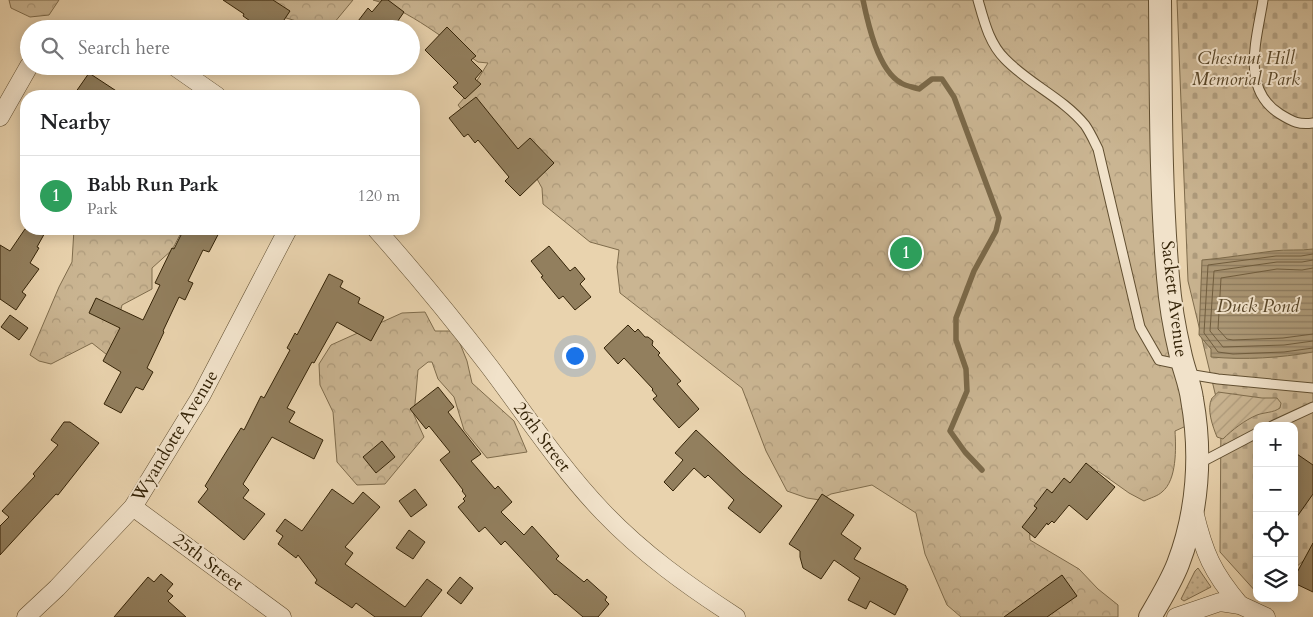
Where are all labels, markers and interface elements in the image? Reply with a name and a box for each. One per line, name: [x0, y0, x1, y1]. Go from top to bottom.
search box: [20, 20, 420, 75]
icon: search: [38, 34, 66, 62]
text: Search here: [78, 35, 170, 61]
park label: Chestnut Hill Memorial Park: [1192, 46, 1300, 92]
text: Nearby: [40, 108, 111, 137]
text: Babb Run Park: [87, 172, 219, 198]
text: 1: [52, 185, 60, 207]
text: 120 m: [358, 185, 400, 207]
text: Park: [87, 198, 118, 220]
pin: 1: [890, 234, 922, 272]
street label: Sackett Avenue: [1154, 239, 1194, 359]
water label: Duck Pond: [1217, 293, 1300, 319]
your location: [562, 343, 588, 369]
street label: Wyandotte Avenue: [125, 366, 224, 507]
street label: 26th Street: [507, 397, 577, 478]
map controls: [1253, 422, 1298, 602]
button: +: [1253, 422, 1298, 467]
button: −: [1253, 467, 1298, 512]
button: locate: [1253, 512, 1298, 557]
street label: 25th Street: [168, 527, 249, 597]
button: layers: [1253, 557, 1298, 602]

